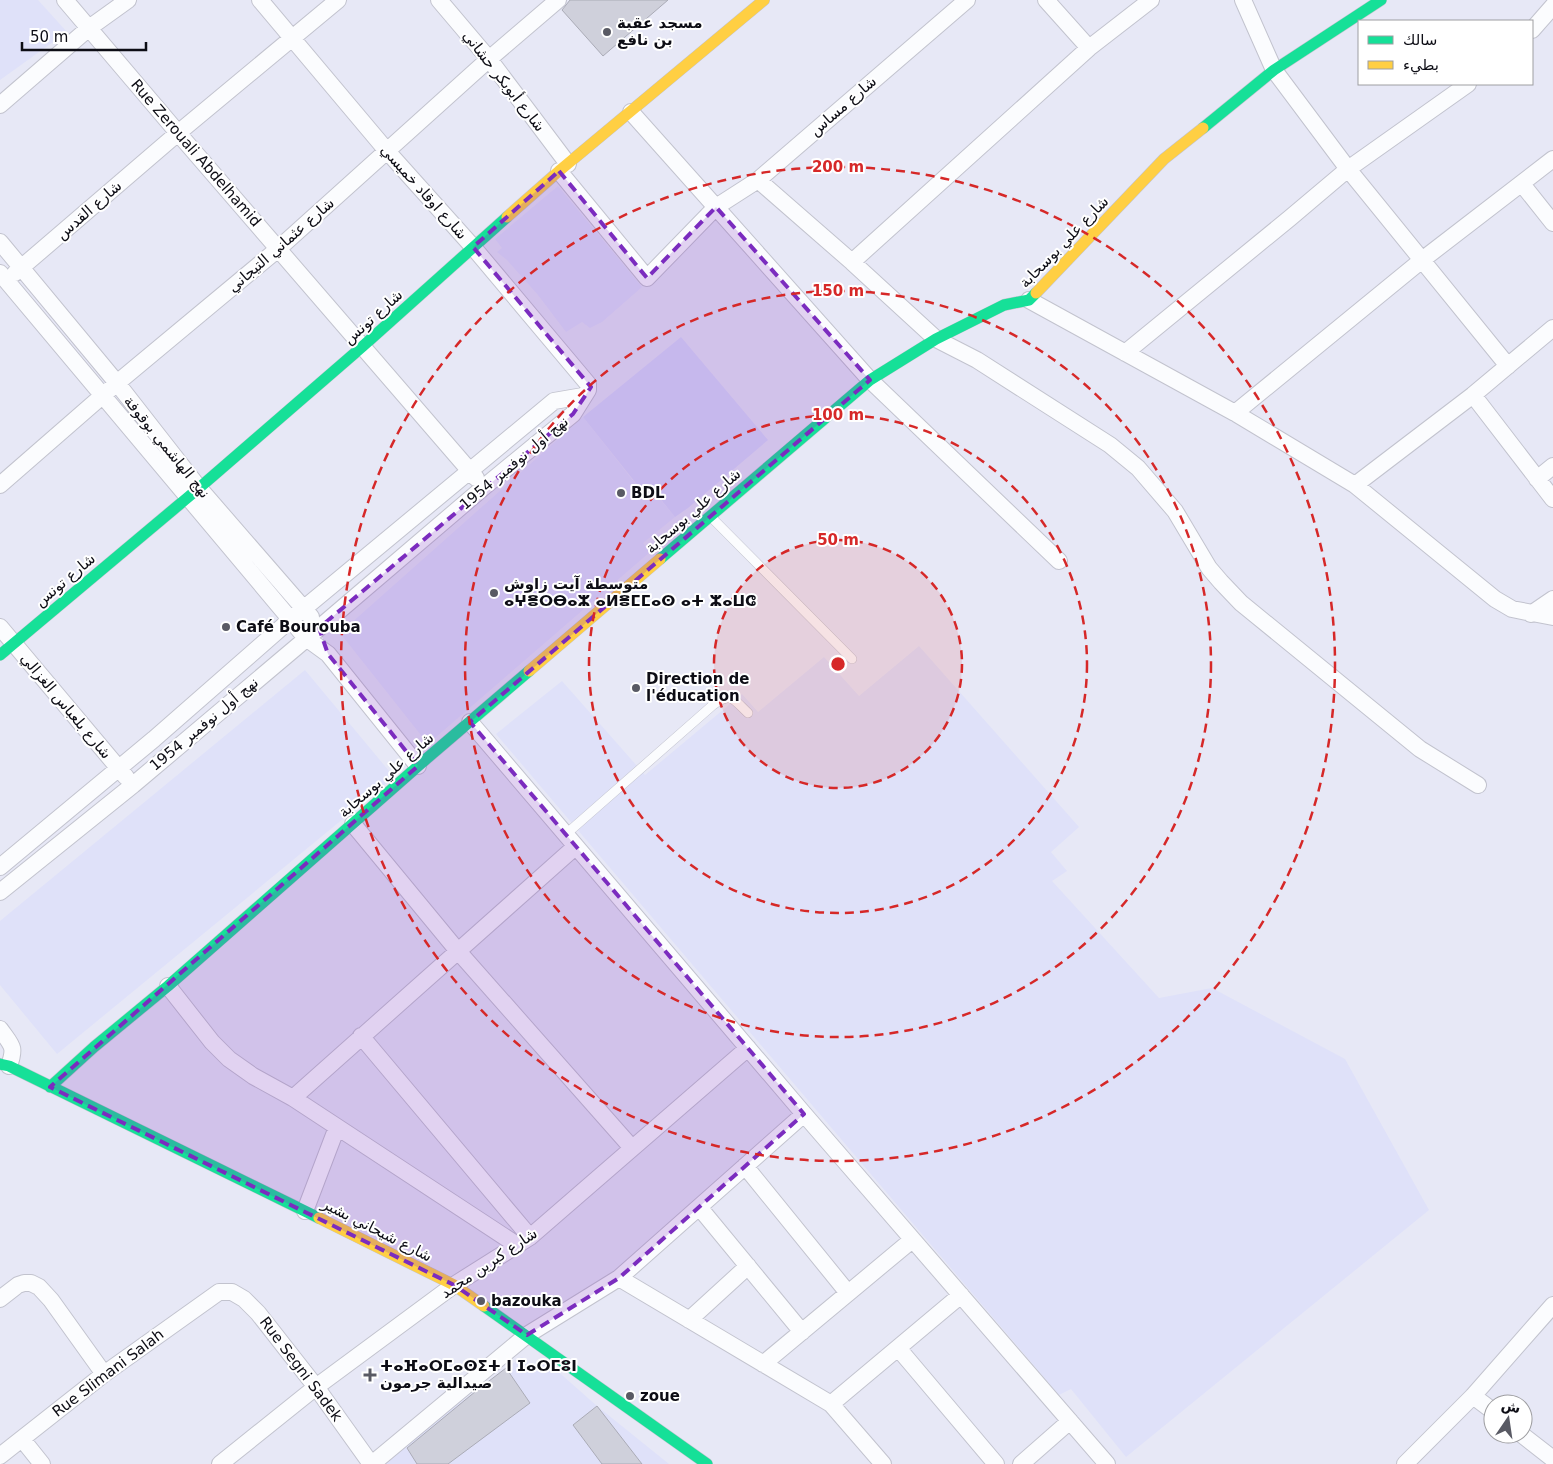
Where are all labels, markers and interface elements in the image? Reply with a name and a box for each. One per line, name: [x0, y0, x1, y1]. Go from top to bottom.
place label: مسجد عقبة بن نافع: [617, 14, 703, 49]
scale bar: [22, 20, 146, 52]
legend: [1358, 20, 1533, 85]
street label: شارع أبوبكر حشاني: [458, 26, 550, 136]
marker: مسجد عقبة بن نافع: [601, 26, 613, 38]
text: 50 m: [30, 28, 68, 46]
text: سالك: [1403, 31, 1437, 49]
text: بطيء: [1403, 56, 1439, 75]
street label: شارع مساس: [806, 72, 880, 140]
street label: Rue Zerouali Abdelhamid: [127, 76, 265, 230]
street label: شارع اوقاد خميسي: [376, 141, 471, 244]
text: 200 m: [812, 158, 864, 176]
street label: شارع القدس: [53, 177, 125, 243]
street label: شارع علي بوسحابة: [1016, 192, 1113, 292]
street label: شارع عثماني التيجاني: [224, 194, 339, 297]
text: 150 m: [812, 282, 864, 300]
street label: شارع تونس: [340, 286, 406, 348]
street label: نهج الهاشمي بوقوفة: [119, 392, 214, 502]
text: 100 m: [812, 406, 864, 424]
street label: نهج أول نوفمبر 1954: [455, 412, 572, 514]
street label: شارع علي بوسحابة: [642, 465, 745, 558]
place label: BDL: [631, 484, 665, 502]
marker: BDL: [615, 487, 627, 499]
text: 50 m: [817, 531, 859, 549]
street label: شارع تونس: [31, 550, 99, 610]
place label: متوسطة آيت زاوش ⴰⵖⴻⵔⴱⴰⵣ ⴰⵍⴻⵎⵎⴰⵙ ⴰⵜ ⵣⴰⵡⵛ: [504, 575, 756, 610]
marker: متوسطة آيت زاوش ⴰⵖⴻⵔⴱⴰⵣ ⴰⵍⴻⵎⵎⴰⵙ ⴰⵜ ⵣⴰⵡⵛ: [488, 587, 500, 599]
place label: Café Bourouba: [236, 618, 361, 636]
marker: Café Bourouba: [220, 621, 232, 633]
street label: شارع بلعباس الغزالي: [16, 650, 115, 763]
centre of rings: [829, 655, 847, 673]
place label: Direction de l'éducation: [646, 670, 749, 705]
street label: نهج أول نوفمبر 1954: [145, 673, 262, 775]
marker: Direction de l'éducation: [630, 682, 642, 694]
street label: شارع علي بوسحابة: [335, 729, 438, 822]
street label: شارع شيحاني بشير: [318, 1194, 435, 1266]
street label: شارع كبرين محمد: [437, 1224, 541, 1302]
place label: bazouka: [491, 1292, 562, 1310]
marker: bazouka: [475, 1295, 487, 1307]
street label: Rue Segni Sadek: [256, 1313, 346, 1425]
street label: Rue Slimani Salah: [49, 1325, 167, 1421]
place label: ⵜⴰⴼⴰⵔⵎⴰⵙⵉⵜ ⵏ ⵊⴰⵔⵎⵓⵏ صيدالية جرمون: [380, 1357, 577, 1392]
marker: ⵜⴰⴼⴰⵔⵎⴰⵙⵉⵜ ⵏ ⵊⴰⵔⵎⵓⵏ صيدالية جرمون: [364, 1369, 376, 1381]
place label: zoue: [640, 1387, 680, 1405]
marker: zoue: [624, 1390, 636, 1402]
north arrow: [1483, 1394, 1533, 1444]
text: ش: [1500, 1396, 1522, 1416]

